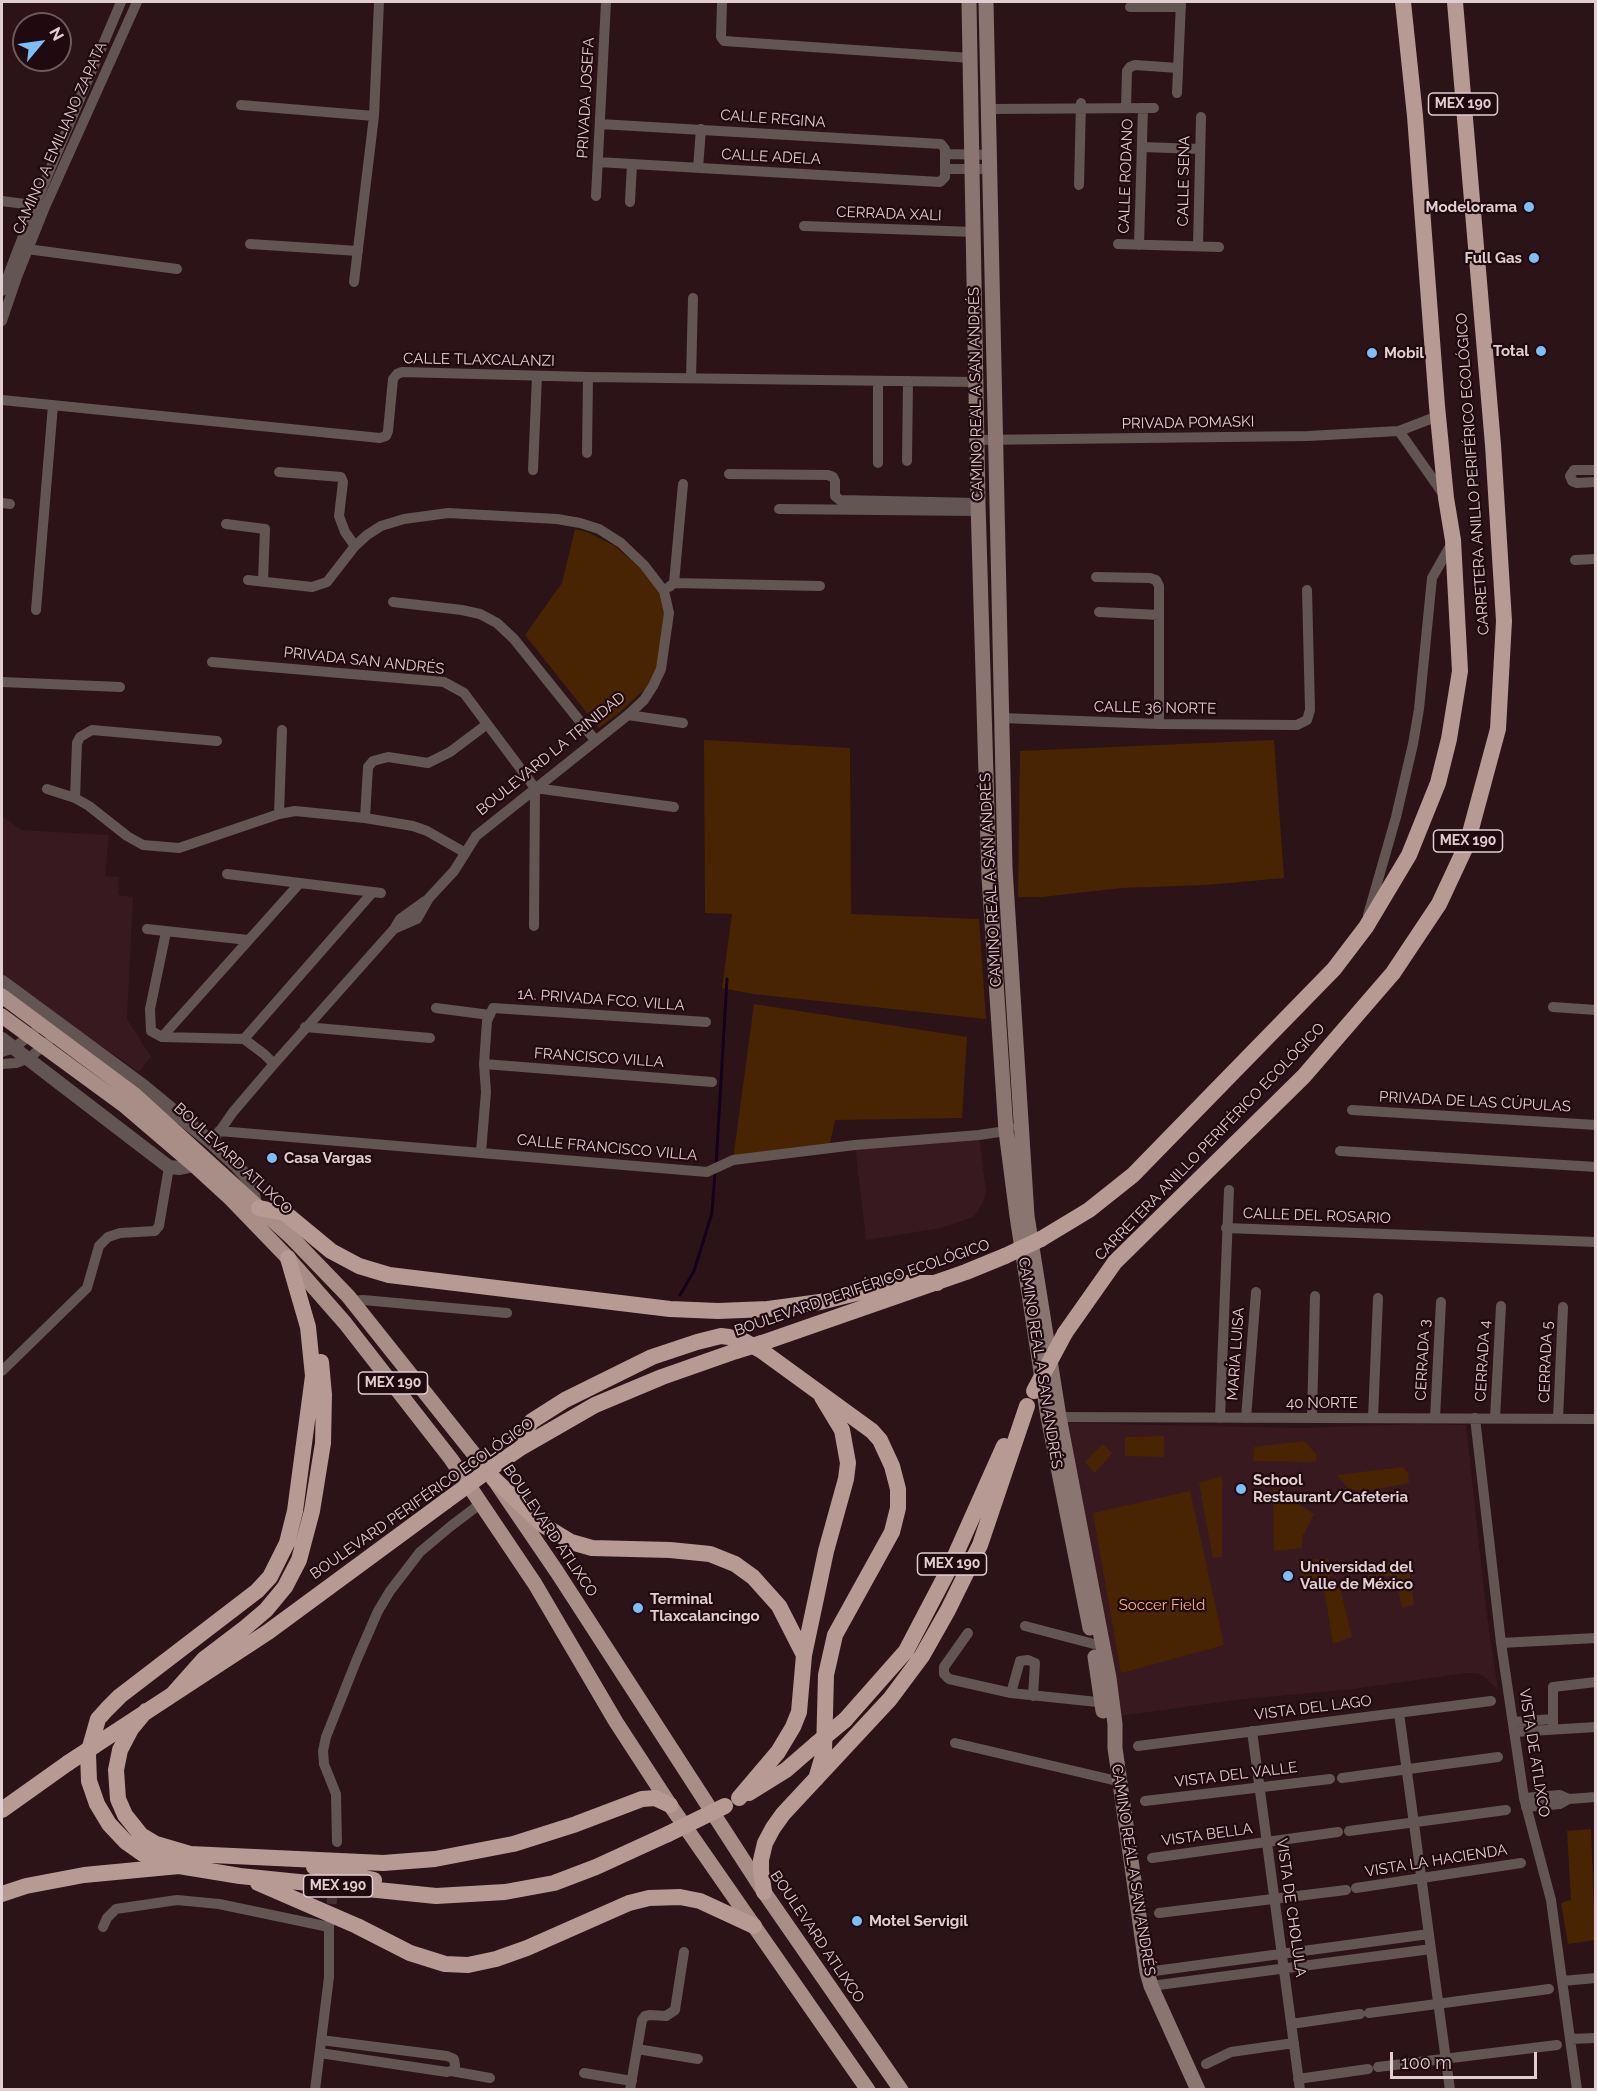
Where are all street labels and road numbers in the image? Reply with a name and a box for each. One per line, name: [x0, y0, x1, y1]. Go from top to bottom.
street label: PRIVADA JOSEFA: [574, 37, 598, 159]
street label: CAMINO A EMILIANO ZAPATA: [9, 39, 111, 237]
road number: MEX 190: [1428, 93, 1498, 115]
street label: CALLE REGINA: [720, 106, 826, 132]
street label: CALLE RODANO: [1115, 118, 1137, 234]
street label: CALLE SENA: [1174, 136, 1194, 226]
street label: CALLE ADELA: [721, 145, 821, 169]
street label: CERRADA XALI: [836, 203, 942, 225]
street label: CAMINO REAL A SAN ANDRÉS: [965, 287, 987, 501]
street label: CARRETERA ANILLO PERIFÉRICO ECOLÓGICO: [1453, 312, 1493, 636]
street label: CALLE TLAXCALANZI: [403, 350, 555, 370]
street label: PRIVADA POMASKI: [1121, 413, 1255, 433]
street label: PRIVADA SAN ANDRÉS: [283, 644, 445, 678]
street label: BOULEVARD LA TRINIDAD: [473, 688, 629, 820]
street label: CALLE 36 NORTE: [1094, 698, 1216, 718]
street label: CAMINO REAL A SAN ANDRÉS: [976, 773, 1006, 987]
road number: MEX 190: [1434, 830, 1502, 852]
street label: 1A. PRIVADA FCO. VILLA: [517, 985, 685, 1015]
street label: CARRETERA ANILLO PERIFÉRICO ECOLÓGICO: [1091, 1020, 1329, 1264]
street label: FRANCISCO VILLA: [533, 1044, 665, 1072]
street label: PRIVADA DE LAS CÚPULAS: [1379, 1088, 1571, 1116]
street label: BOULEVARD ATLIXCO: [170, 1099, 296, 1219]
street label: CALLE FRANCISCO VILLA: [516, 1131, 698, 1165]
street label: CALLE DEL ROSARIO: [1243, 1204, 1391, 1228]
street label: BOULEVARD PERIFÉRICO ECOLÓGICO: [732, 1236, 992, 1340]
street label: CAMINO REAL A SAN ANDRÉS: [1014, 1256, 1066, 1470]
street label: MARÍA LUISA: [1224, 1307, 1248, 1401]
street label: CERRADA 3: [1412, 1319, 1434, 1401]
street label: CERRADA 4: [1472, 1320, 1494, 1402]
street label: CERRADA 5: [1536, 1321, 1556, 1403]
road number: MEX 190: [358, 1372, 428, 1394]
street label: 40 NORTE: [1286, 1394, 1358, 1412]
street label: BOULEVARD PERIFÉRICO ECOLÓGICO: [307, 1415, 537, 1583]
street label: BOULEVARD ATLIXCO: [499, 1462, 601, 1600]
road number: MEX 190: [918, 1553, 986, 1575]
street label: VISTA DE ATLIXCO: [1515, 1687, 1553, 1819]
street label: VISTA DEL LAGO: [1253, 1692, 1373, 1724]
street label: VISTA DEL VALLE: [1174, 1759, 1298, 1791]
street label: CAMINO REAL A SAN ANDRÉS: [1107, 1763, 1159, 1977]
street label: VISTA BELLA: [1160, 1820, 1254, 1850]
street label: VISTA DE CHOLULA: [1272, 1837, 1310, 1979]
street label: VISTA LA HACIENDA: [1364, 1841, 1508, 1881]
street label: BOULEVARD ATLIXCO: [766, 1868, 868, 2006]
road number: MEX 190: [304, 1875, 372, 1897]

